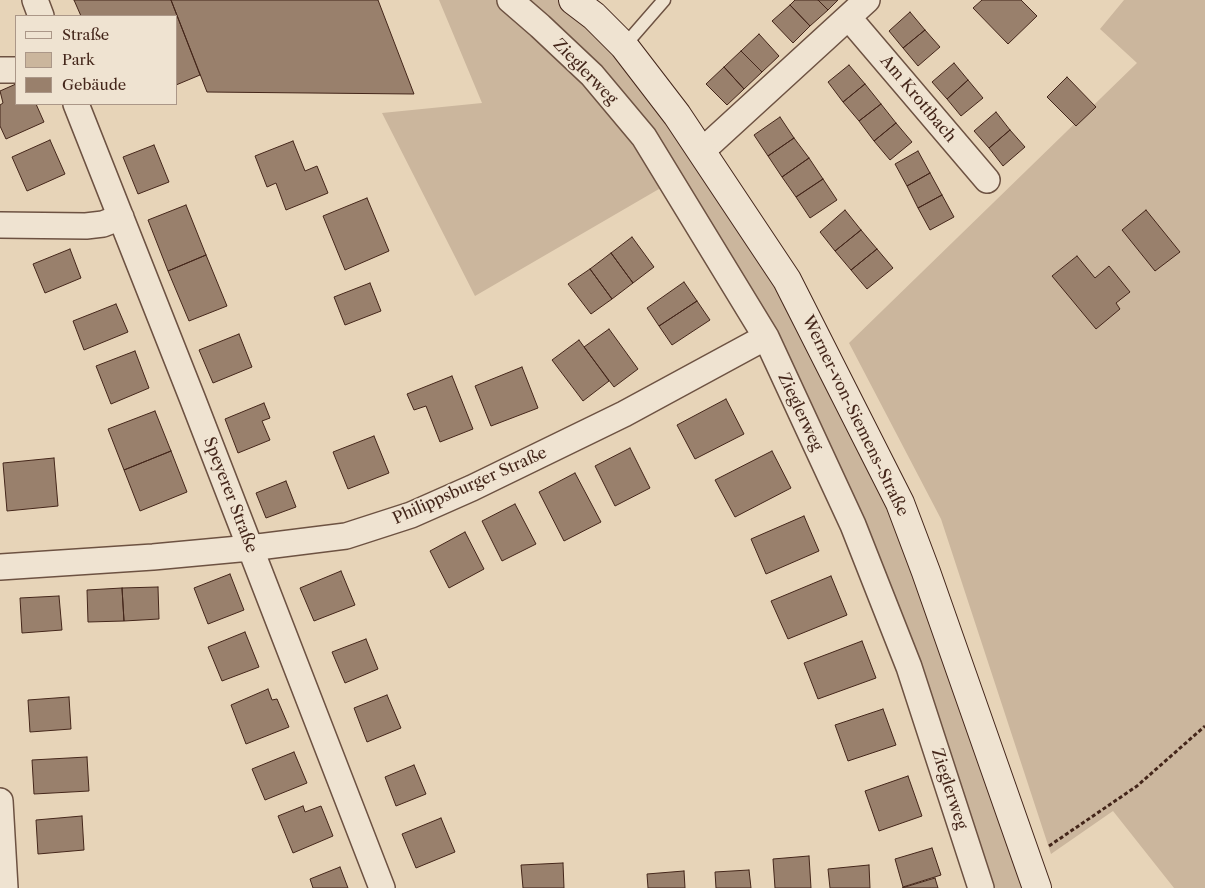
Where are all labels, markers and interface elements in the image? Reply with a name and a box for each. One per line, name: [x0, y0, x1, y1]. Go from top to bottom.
legend: [15, 15, 178, 105]
text: Straße: [62, 25, 109, 44]
street label: Zieglerweg: [549, 35, 621, 109]
text: Park: [62, 50, 95, 69]
street label: Am Krottbach: [876, 52, 960, 146]
text: Gebäude: [62, 75, 126, 94]
street label: Werner-von-Siemens-Straße: [798, 312, 912, 520]
street label: Zieglerweg: [774, 370, 826, 454]
street label: Speyerer Straße: [199, 434, 261, 556]
street label: Philippsburger Straße: [390, 443, 550, 529]
street label: Zieglerweg: [927, 746, 971, 832]

